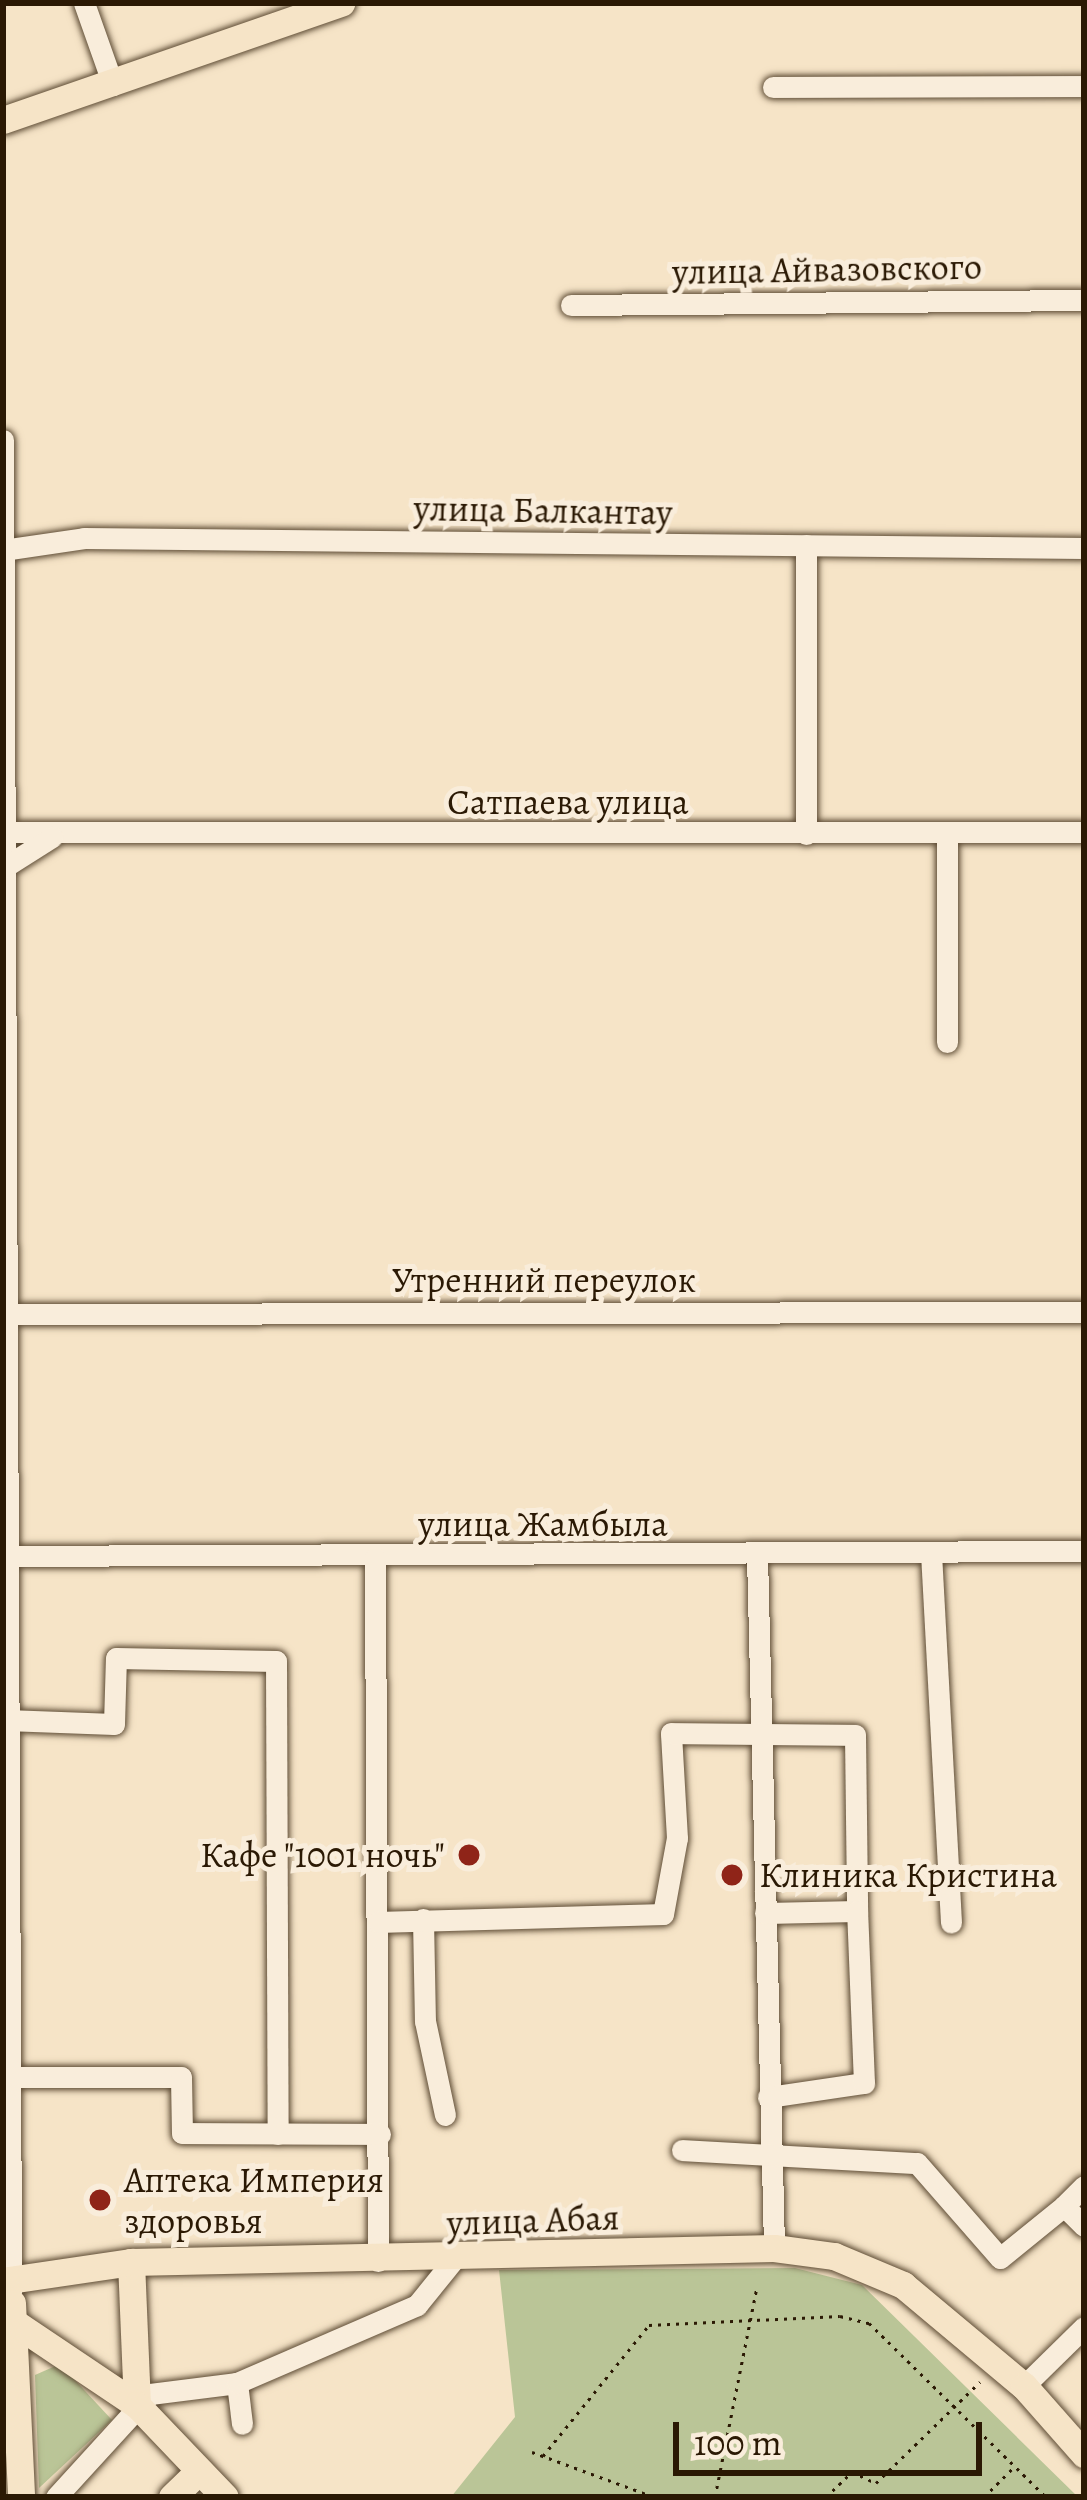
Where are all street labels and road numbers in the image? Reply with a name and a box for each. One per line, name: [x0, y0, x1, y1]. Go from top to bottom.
street label: улица Айвазовского: [672, 245, 982, 293]
street label: улица Балкантау: [413, 486, 673, 534]
street label: Сатпаева улица: [447, 780, 689, 824]
street label: Утренний переулок: [392, 1258, 696, 1302]
street label: улица Жамбыла: [418, 1502, 668, 1546]
street label: улица Абая: [446, 2195, 620, 2245]

